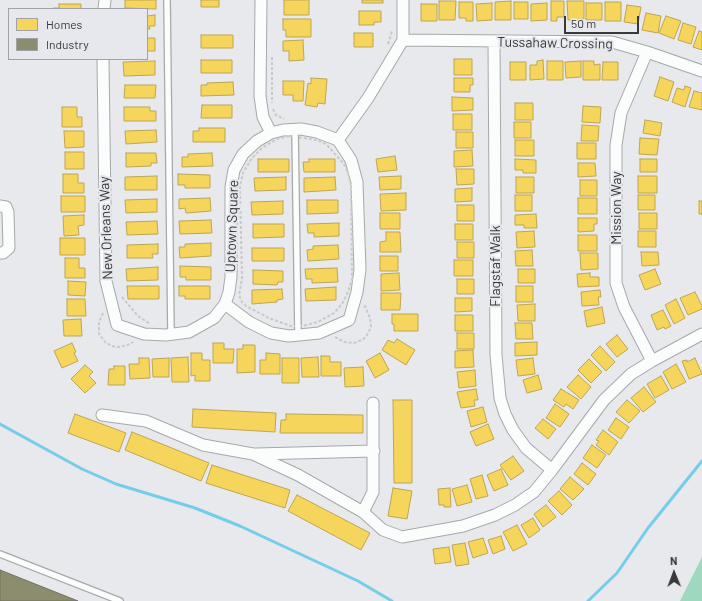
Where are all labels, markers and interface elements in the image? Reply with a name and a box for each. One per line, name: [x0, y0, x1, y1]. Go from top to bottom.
legend: [8, 8, 148, 60]
scale bar: [566, 8, 641, 34]
text: 50 m: [571, 16, 596, 30]
text: Homes: [46, 17, 82, 31]
street label: Tussahaw Crossing: [497, 34, 613, 52]
text: Industry: [46, 37, 89, 51]
street label: Mission Way: [608, 171, 624, 245]
street label: New Orleans Way: [96, 176, 116, 280]
street label: Uptown Square: [222, 179, 242, 273]
street label: Flagstaf Walk: [487, 225, 503, 307]
north arrow: [654, 553, 694, 593]
text: N: [670, 554, 678, 567]

